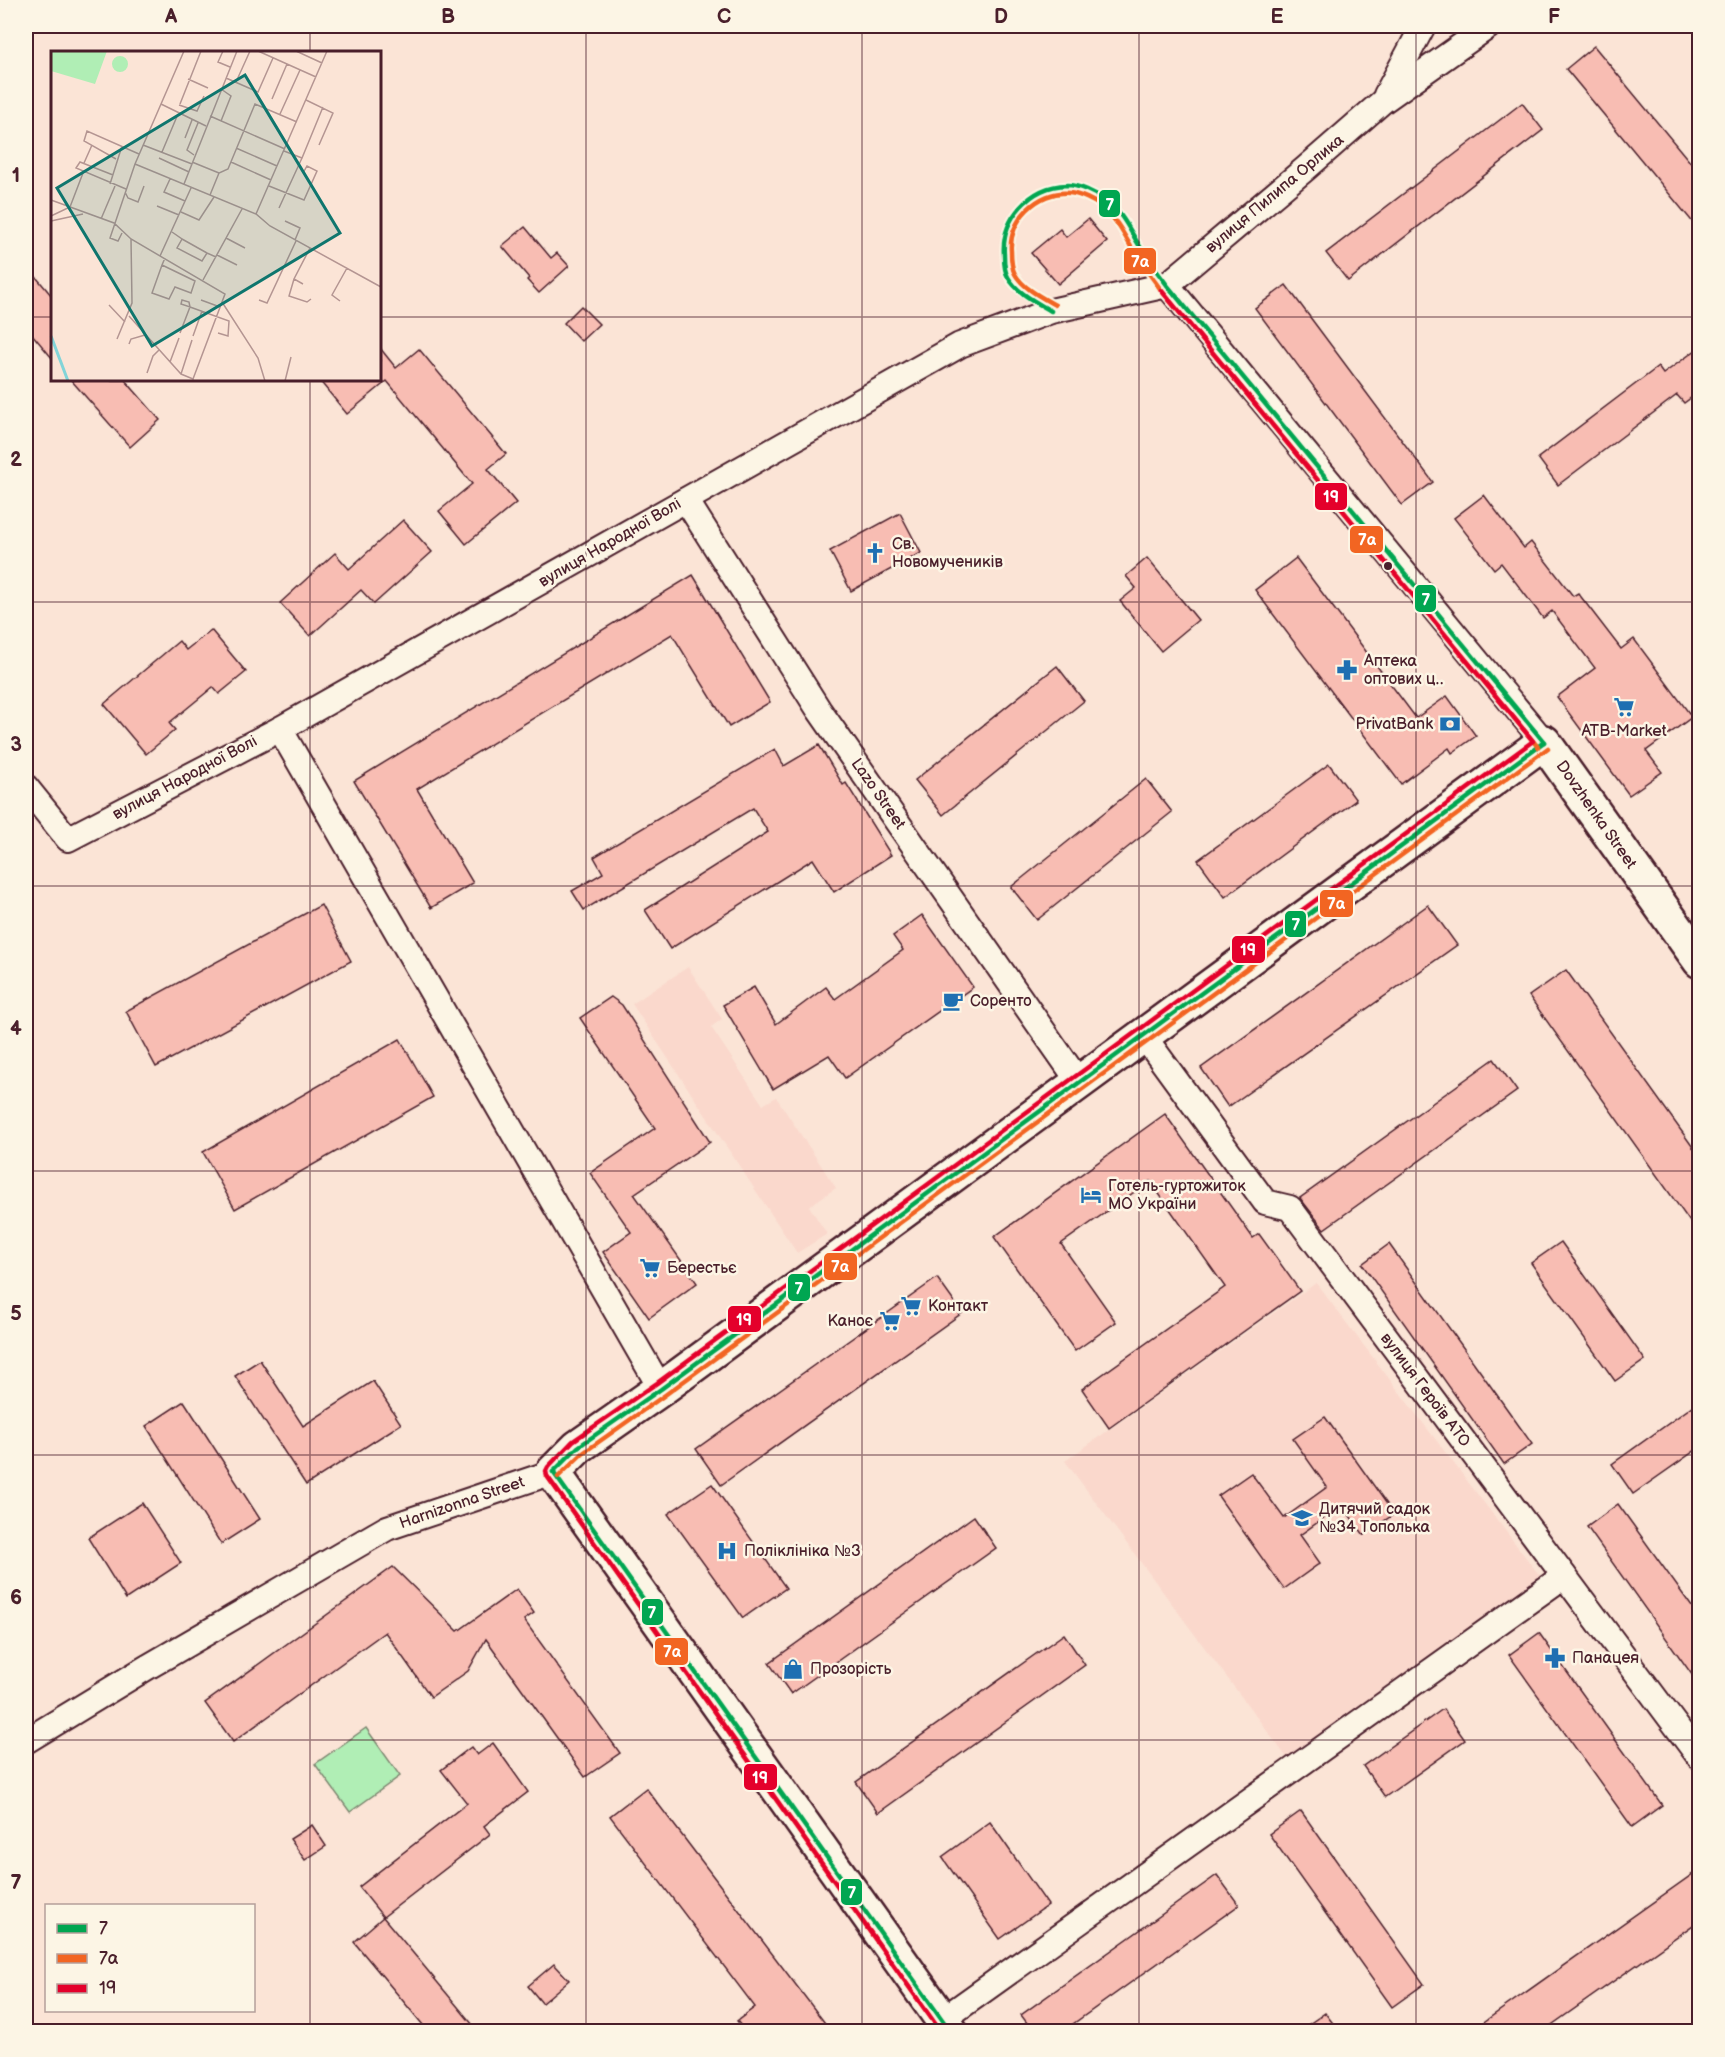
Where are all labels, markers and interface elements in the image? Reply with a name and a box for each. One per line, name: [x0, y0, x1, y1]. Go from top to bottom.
text: A: [164, 5, 178, 29]
text: B: [441, 5, 455, 29]
text: C: [717, 5, 731, 29]
text: D: [994, 5, 1008, 29]
text: E: [1271, 5, 1284, 29]
text: F: [1548, 5, 1560, 29]
inset map: [51, 51, 381, 381]
street label: вулиця Пилипа Орлика: [1202, 130, 1348, 257]
text: 1: [12, 164, 20, 188]
line badge: 7: [1098, 189, 1121, 218]
text: 7: [1106, 196, 1115, 215]
line badge: 7а: [1123, 247, 1157, 275]
text: 7а: [1131, 253, 1150, 272]
text: 2: [10, 448, 22, 472]
line badge: 19: [1314, 482, 1348, 511]
text: 19: [1323, 488, 1339, 507]
street label: вулиця Народної Волі: [535, 494, 685, 592]
line badge: 7а: [1349, 525, 1384, 554]
text: 7а: [1358, 531, 1377, 550]
place label: Св. Новомучеників: [892, 535, 1003, 572]
church icon: Св. Новомучеників: [863, 541, 887, 565]
unlabelled marker: [1382, 560, 1394, 572]
line badge: 7: [1414, 584, 1437, 613]
text: 7: [1422, 591, 1431, 610]
place label: Аптека оптових ц‥: [1363, 652, 1444, 689]
pharmacy icon: Аптека оптових ц‥: [1335, 658, 1359, 682]
supermarket icon: ATB-Market: [1612, 695, 1636, 719]
bank icon: PrivatBank: [1438, 712, 1462, 736]
place label: PrivatBank: [1356, 715, 1433, 734]
place label: ATB-Market: [1581, 722, 1667, 741]
street label: вулиця Народної Волі: [109, 732, 261, 824]
text: 3: [10, 733, 22, 757]
street label: Lazo Street: [847, 755, 909, 833]
street label: Dovzhenka Street: [1552, 757, 1640, 873]
line badge: 7а: [1319, 889, 1354, 918]
text: 7а: [1327, 895, 1346, 914]
line badge: 7: [1284, 910, 1307, 938]
text: 7: [1292, 916, 1301, 935]
line badge: 19: [1231, 935, 1266, 964]
text: 19: [1240, 941, 1256, 960]
cafe icon: Соренто: [941, 989, 965, 1013]
place label: Соренто: [970, 992, 1032, 1011]
text: 4: [10, 1017, 22, 1041]
place label: Готель-гуртожиток МО України: [1108, 1177, 1246, 1214]
hotel icon: Готель-гуртожиток МО України: [1079, 1183, 1103, 1207]
line badge: 7а: [823, 1252, 858, 1281]
supermarket icon: Берестьє: [638, 1256, 662, 1280]
text: 7а: [831, 1258, 850, 1277]
place label: Берестьє: [667, 1259, 736, 1278]
line badge: 7: [787, 1273, 811, 1302]
text: 7: [795, 1280, 804, 1299]
supermarket icon: Контакт: [899, 1294, 923, 1318]
place label: Контакт: [928, 1297, 989, 1316]
text: 5: [10, 1302, 22, 1326]
line badge: 19: [727, 1305, 762, 1333]
supermarket icon: Каноє: [878, 1309, 902, 1333]
text: 19: [736, 1311, 752, 1330]
place label: Каноє: [827, 1312, 873, 1331]
street label: вулиця Героїв АТО: [1376, 1329, 1474, 1451]
street label: Harnizonna Street: [397, 1473, 527, 1533]
place label: Дитячий садок №34 Тополька: [1319, 1500, 1431, 1537]
school or university icon: Дитячий садок №34 Тополька: [1290, 1506, 1314, 1530]
hospital icon: Поліклініка №3: [715, 1539, 739, 1563]
place label: Поліклініка №3: [744, 1542, 861, 1561]
text: 6: [10, 1586, 22, 1610]
line badge: 7: [641, 1598, 664, 1626]
text: 7: [648, 1604, 657, 1623]
line badge: 7а: [654, 1637, 689, 1666]
text: 7а: [663, 1643, 682, 1662]
pharmacy icon: Панацея: [1543, 1646, 1567, 1670]
place label: Панацея: [1572, 1649, 1639, 1668]
shop icon: Прозорість: [781, 1657, 805, 1681]
place label: Прозорість: [810, 1660, 892, 1679]
line badge: 19: [743, 1763, 778, 1791]
text: 19: [752, 1769, 768, 1788]
text: 7: [10, 1871, 22, 1895]
line badge: 7: [840, 1878, 863, 1906]
text: 7: [848, 1884, 857, 1903]
legend: [45, 1904, 255, 2012]
text: 7: [99, 1918, 108, 1939]
text: 7а: [99, 1948, 119, 1969]
text: 19: [99, 1978, 116, 1999]

